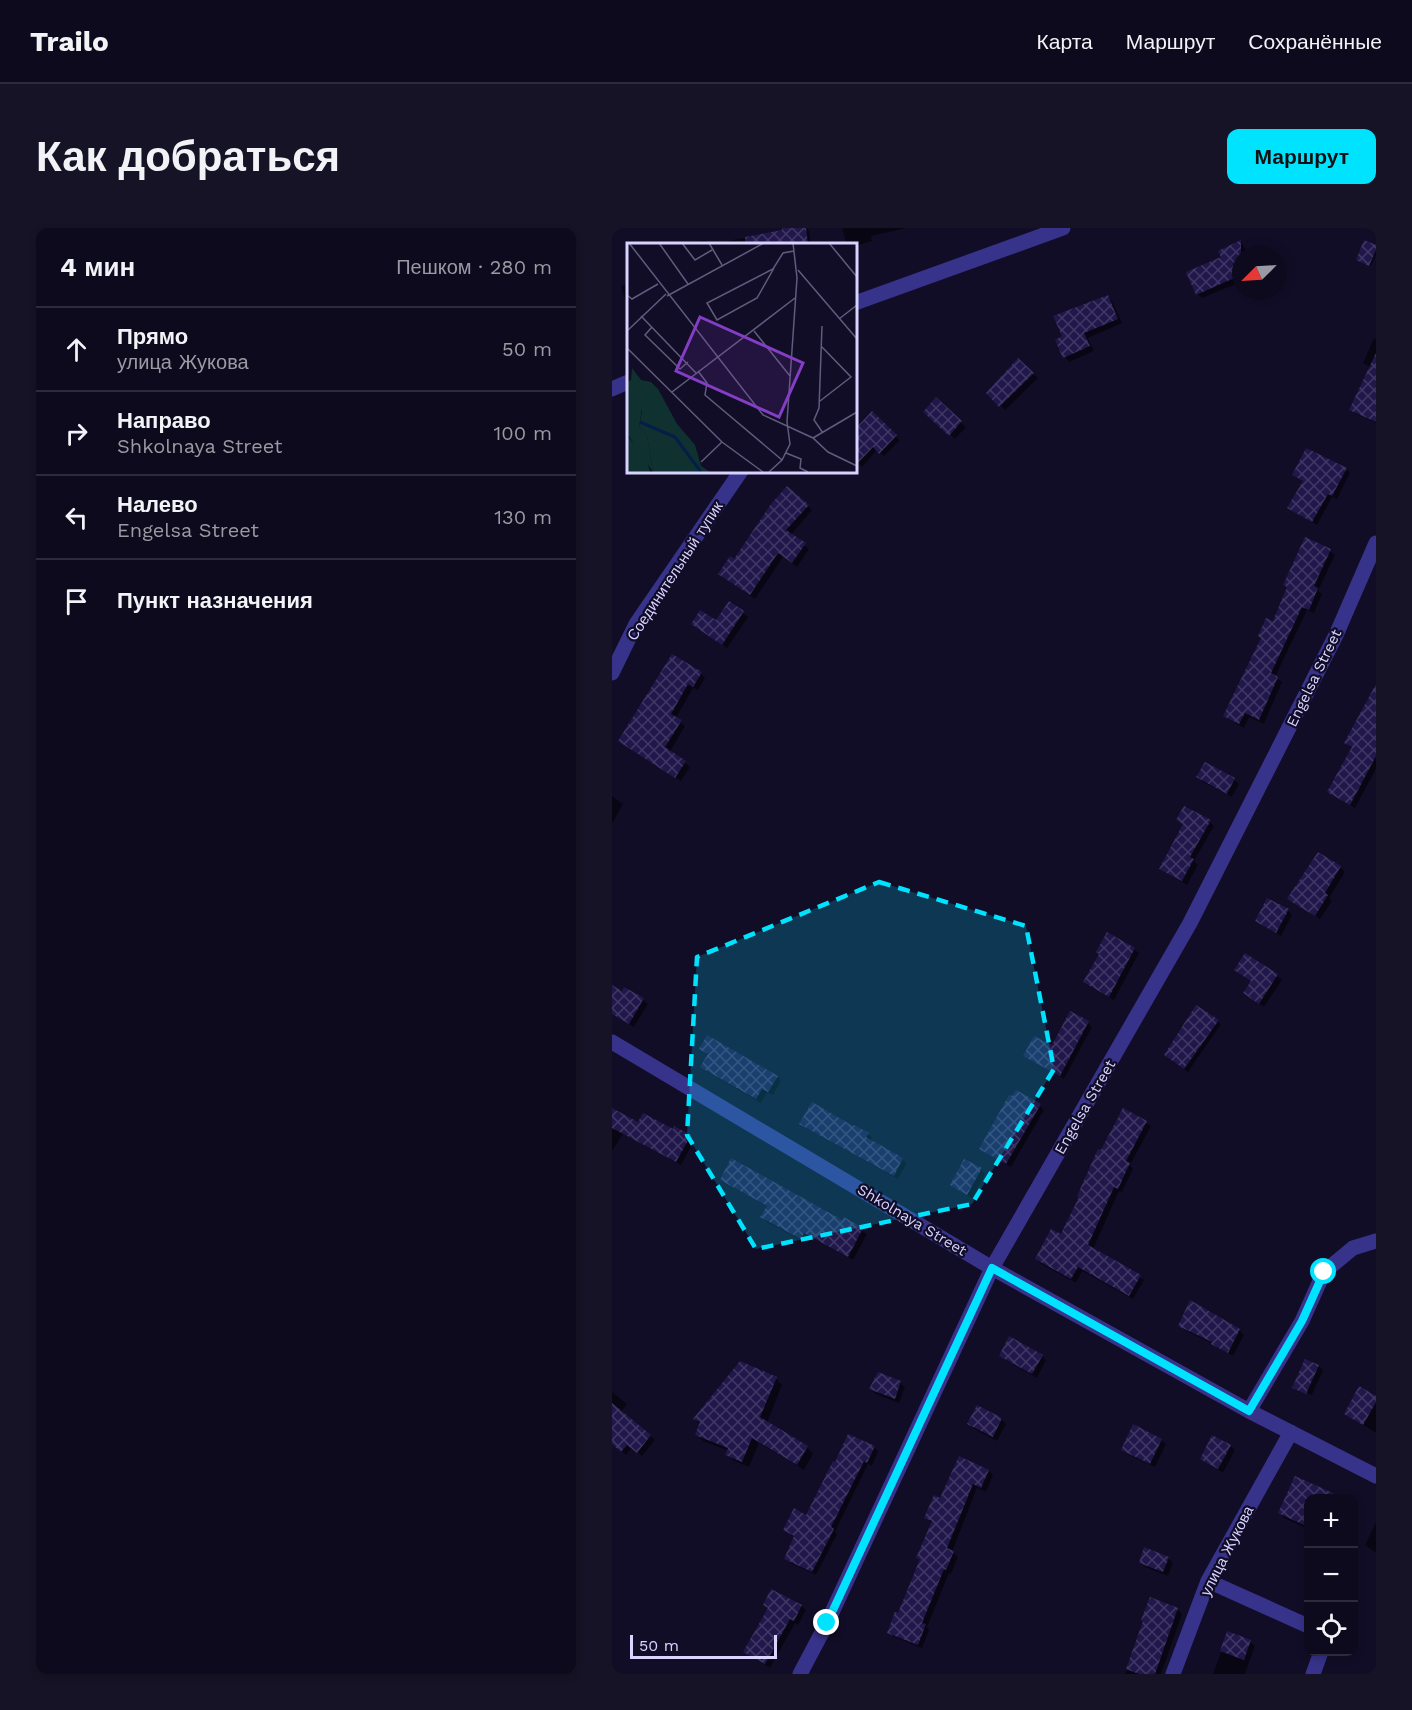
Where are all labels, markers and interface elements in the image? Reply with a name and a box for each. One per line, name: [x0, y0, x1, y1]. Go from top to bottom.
text: Trailo: [30, 25, 109, 58]
text: Карта: [1037, 29, 1093, 54]
text: Маршрут: [1126, 29, 1215, 54]
text: Сохранённые: [1248, 29, 1382, 54]
button: Маршрут: [1227, 129, 1376, 184]
text: Как добраться: [36, 132, 340, 181]
inset map: [627, 243, 856, 472]
north arrow: [1232, 246, 1286, 300]
text: 4 мин: [60, 252, 135, 282]
text: Пешком · 280 m: [396, 255, 552, 279]
text: Прямо: [117, 324, 188, 349]
icon: ahead: [60, 333, 93, 366]
text: 50 m: [502, 337, 552, 361]
text: улица Жукова: [117, 350, 249, 374]
text: Направо: [117, 408, 211, 433]
icon: right: [60, 417, 93, 450]
text: 100 m: [493, 421, 552, 445]
text: Shkolnaya Street: [117, 434, 282, 458]
text: Налево: [117, 492, 198, 517]
street label: Соединительный тупик: [623, 498, 727, 644]
icon: left: [60, 501, 93, 534]
text: 130 m: [494, 505, 552, 529]
text: Engelsa Street: [117, 518, 259, 542]
icon: arrive: [60, 585, 93, 618]
text: Пункт назначения: [117, 588, 313, 613]
street label: Engelsa Street: [1283, 626, 1346, 730]
street label: Engelsa Street: [1051, 1056, 1120, 1158]
street label: Shkolnaya Street: [854, 1180, 970, 1260]
route start: [1310, 1258, 1336, 1284]
map controls: [1304, 1494, 1358, 1656]
button: +: [1304, 1494, 1358, 1548]
street label: улица Жукова: [1197, 1502, 1258, 1599]
button: −: [1304, 1548, 1358, 1602]
button: locate: [1304, 1602, 1358, 1656]
route end: [813, 1609, 839, 1635]
scale bar: [630, 1632, 777, 1660]
text: 50 m: [639, 1636, 679, 1655]

